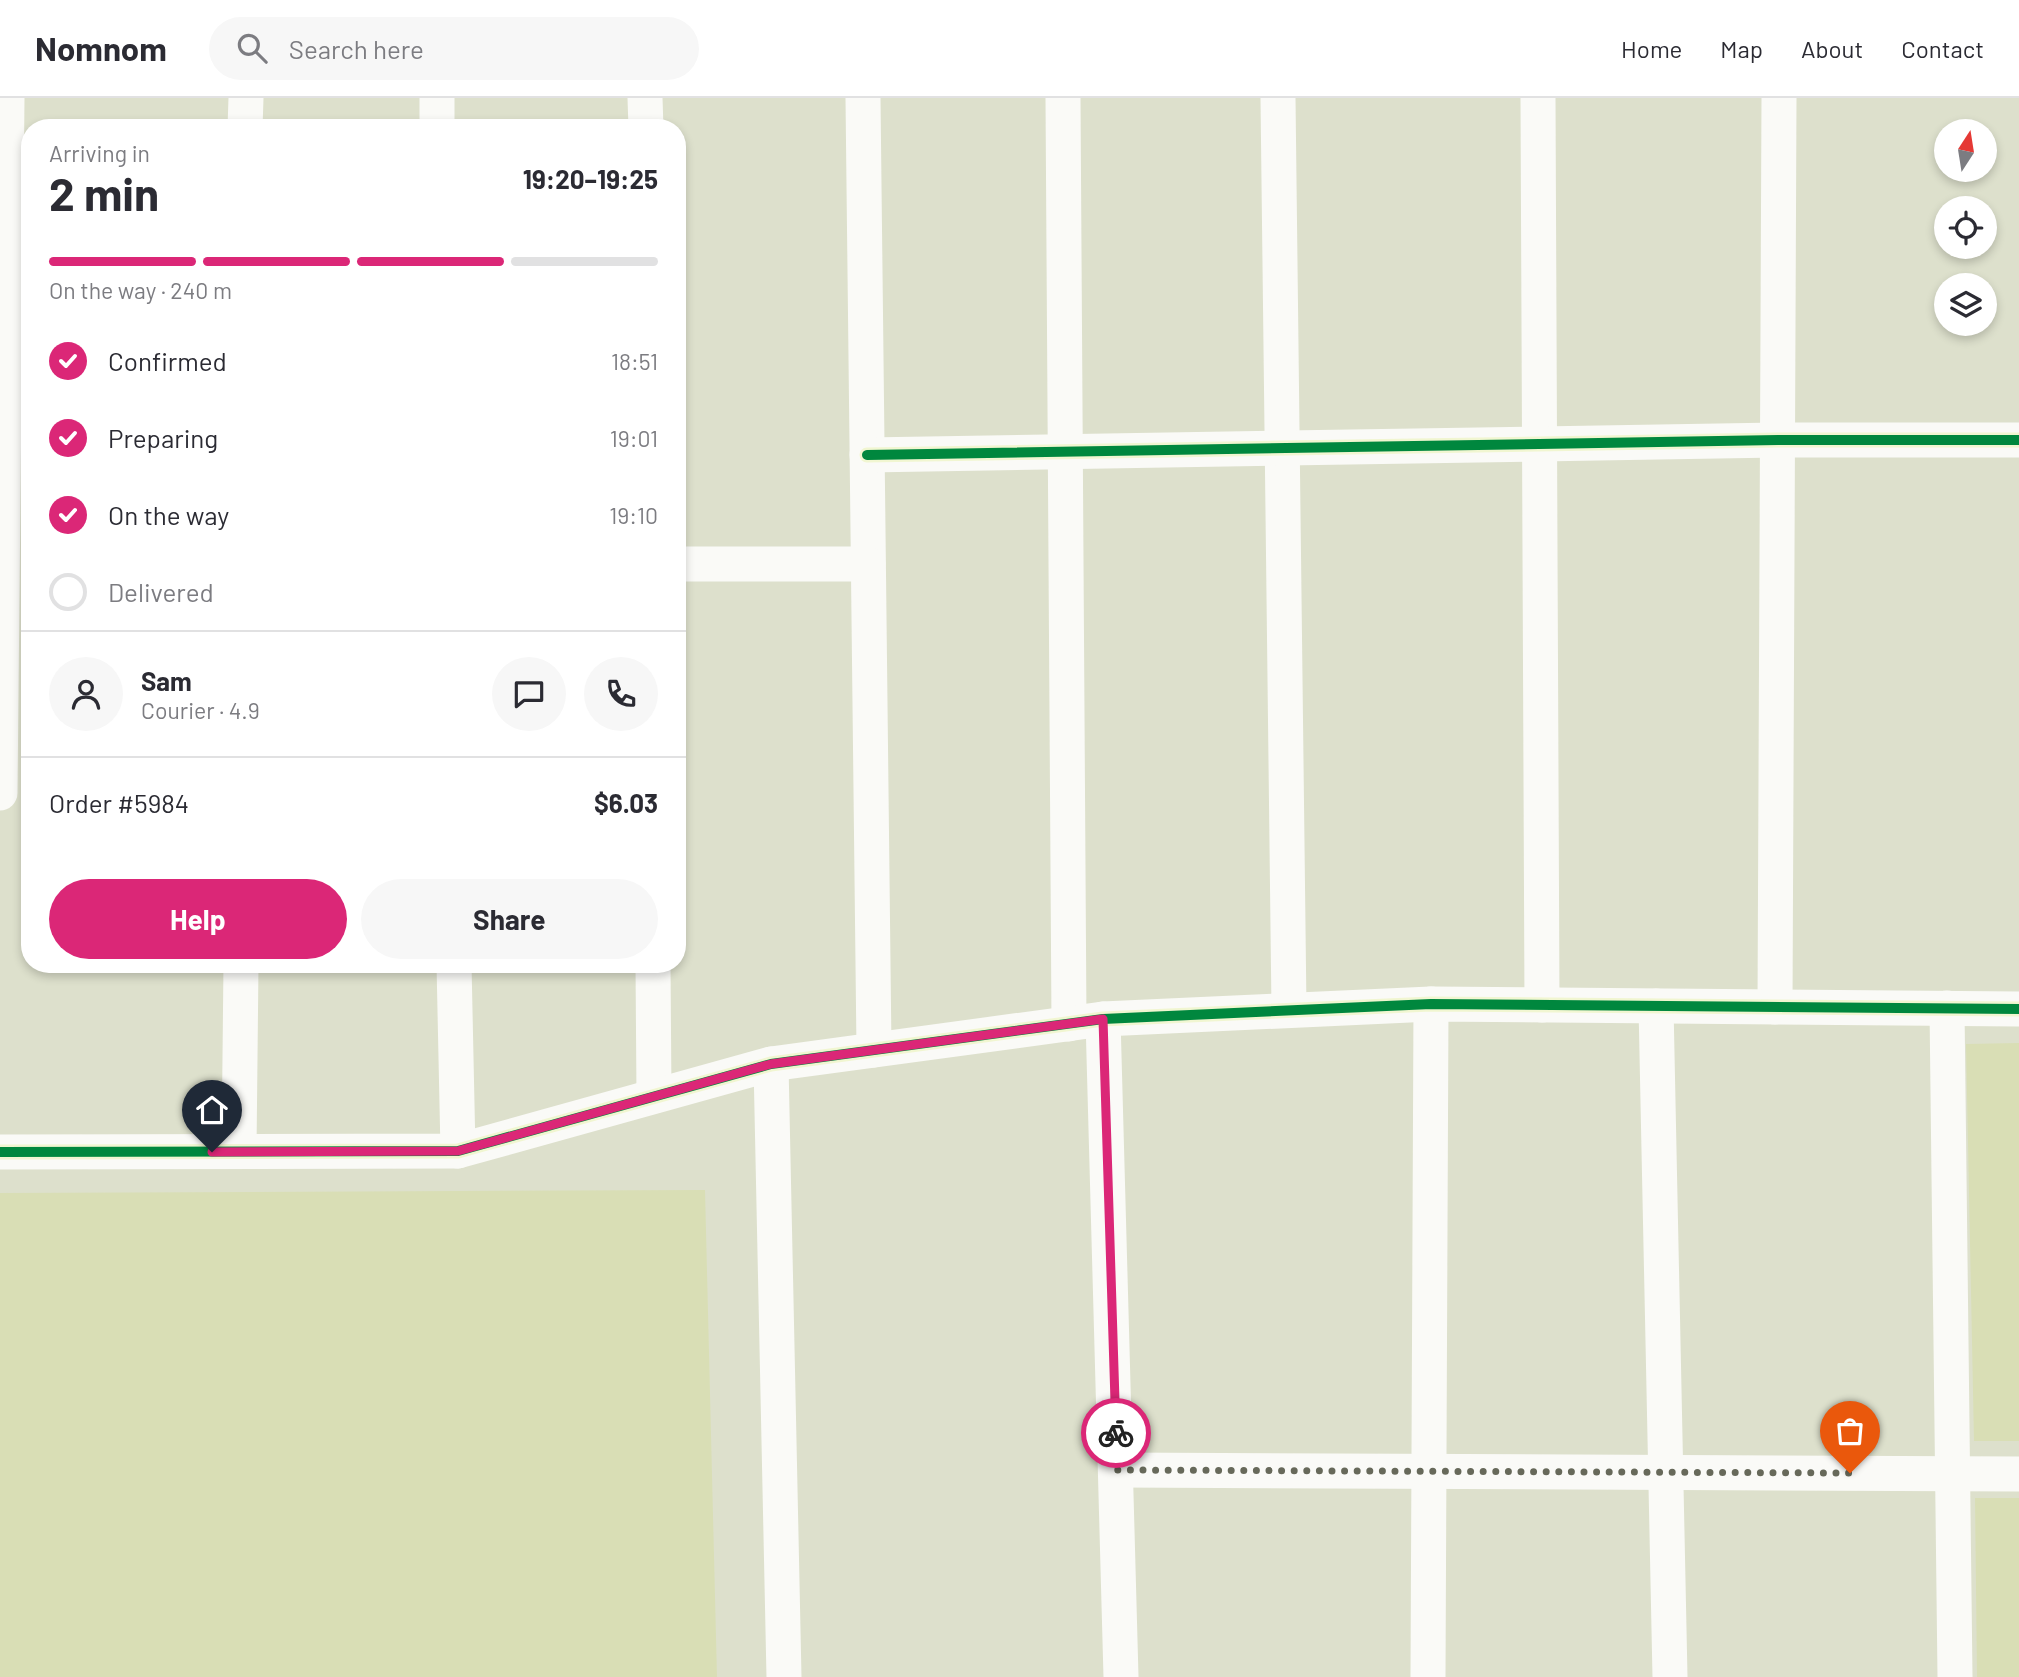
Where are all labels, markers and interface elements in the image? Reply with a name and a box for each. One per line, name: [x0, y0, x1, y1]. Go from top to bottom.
search box: [209, 17, 699, 80]
text: Nomnom: [35, 28, 167, 68]
icon: search: [233, 29, 271, 67]
text: Search here: [289, 33, 424, 64]
text: Home: [1621, 34, 1682, 63]
text: Map: [1720, 34, 1763, 63]
text: About: [1801, 34, 1863, 63]
text: Contact: [1901, 34, 1984, 63]
north arrow: [1934, 119, 1997, 182]
map controls: [1934, 119, 1997, 336]
text: Arriving in: [49, 139, 150, 167]
text: 19:20–19:25: [523, 163, 658, 194]
text: 2 min: [49, 165, 159, 220]
button: locate: [1934, 196, 1997, 259]
button: layers: [1934, 273, 1997, 336]
text: On the way · 240 m: [49, 276, 232, 304]
icon: check: [49, 342, 87, 380]
text: Confirmed: [108, 345, 227, 376]
text: 18:51: [611, 347, 658, 375]
icon: check: [49, 419, 87, 457]
text: Preparing: [108, 422, 218, 453]
text: 19:01: [610, 424, 658, 452]
icon: check: [49, 496, 87, 534]
text: On the way: [108, 499, 229, 530]
text: 19:10: [609, 501, 658, 529]
text: Delivered: [108, 576, 214, 607]
button: person: [49, 657, 123, 731]
button: chat: [492, 657, 566, 731]
button: phone: [584, 657, 658, 731]
text: Sam: [141, 665, 192, 696]
text: Courier · 4.9: [141, 696, 260, 724]
text: Order #5984: [49, 787, 189, 818]
text: $6.03: [594, 787, 658, 818]
button: Help: [49, 879, 347, 959]
button: Share: [361, 879, 658, 959]
pin: [182, 1080, 242, 1152]
icon: home: [193, 1091, 231, 1129]
courier: [1081, 1398, 1151, 1468]
pin: [1820, 1401, 1880, 1473]
icon: bag: [1831, 1412, 1869, 1450]
icon: bike: [1097, 1414, 1135, 1452]

